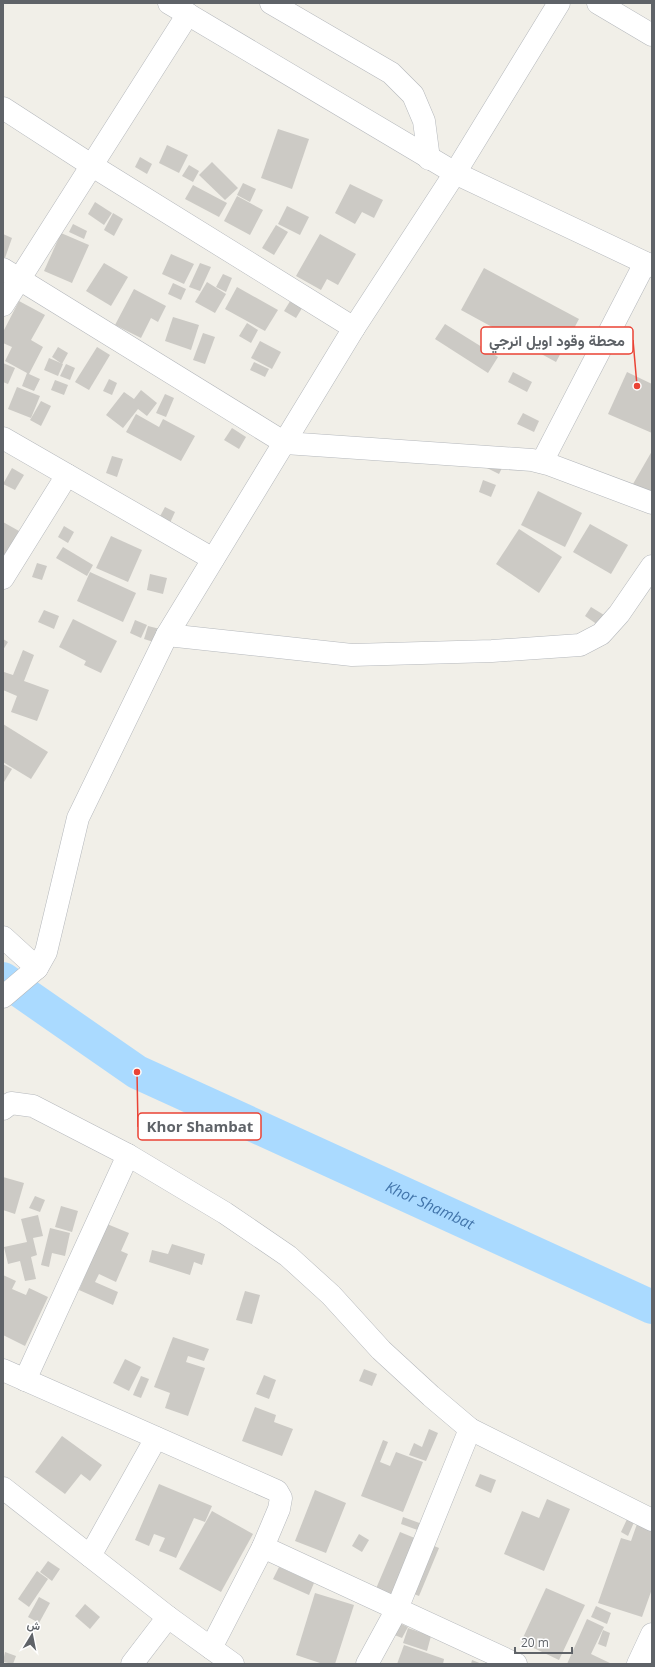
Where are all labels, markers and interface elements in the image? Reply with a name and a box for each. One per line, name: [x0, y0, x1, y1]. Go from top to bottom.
callout: محطة وقود اويل انرجي: [481, 327, 633, 354]
text: محطة وقود اويل انرجي: [489, 330, 625, 354]
callout: Khor Shambat: [138, 1113, 261, 1140]
text: Khor Shambat: [147, 1116, 254, 1136]
water label: Khor Shambat: [383, 1176, 479, 1234]
north arrow: [12, 1615, 52, 1655]
text: ش: [26, 1616, 42, 1633]
scale bar: [515, 1629, 572, 1655]
text: 20 m: [521, 1634, 549, 1651]

